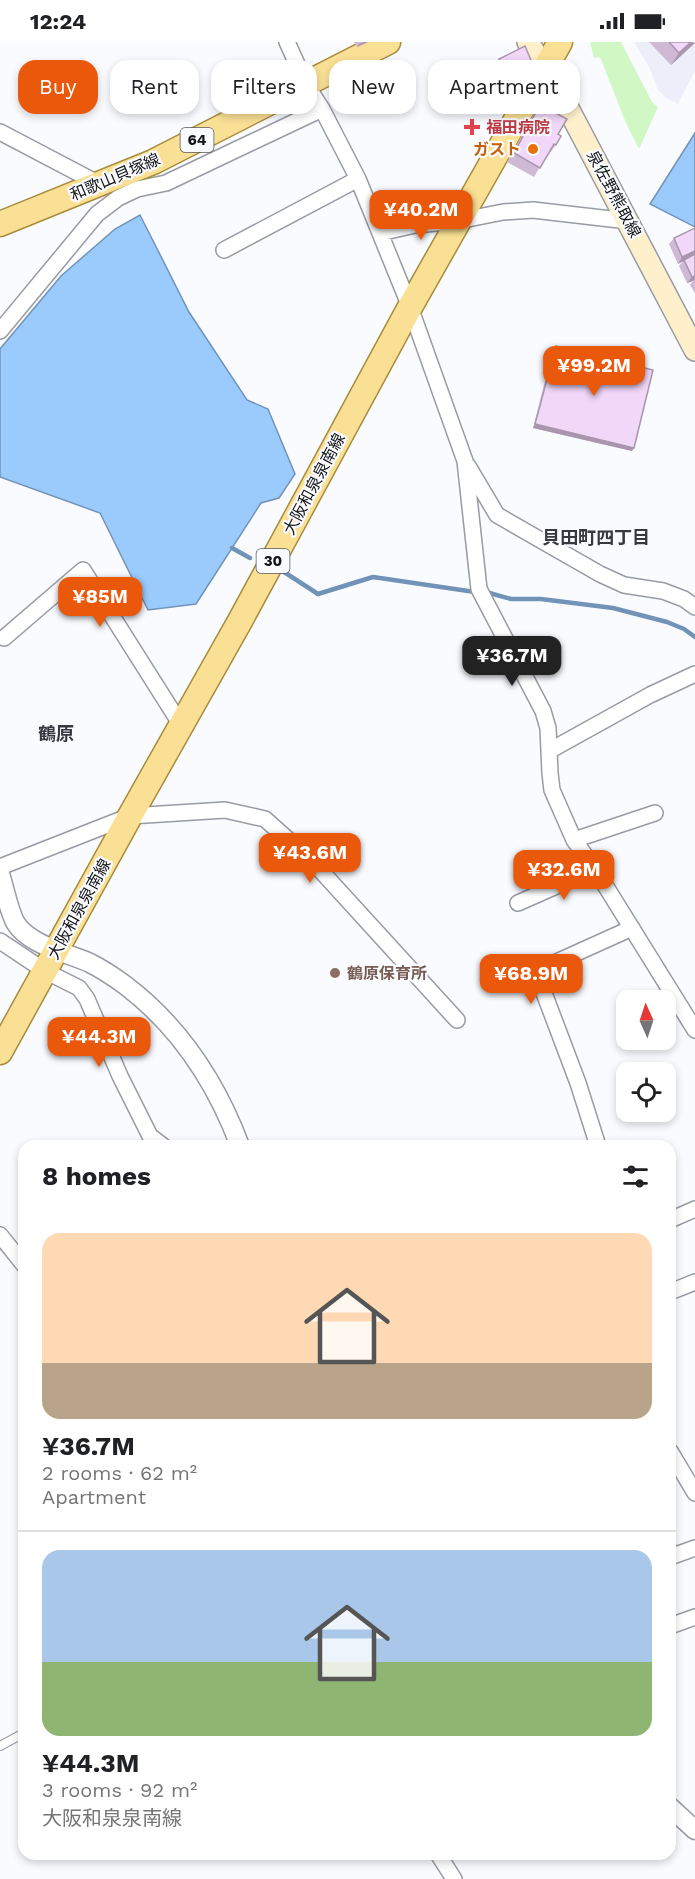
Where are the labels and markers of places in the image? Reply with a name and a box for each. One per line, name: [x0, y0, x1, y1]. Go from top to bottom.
marker: 福田病院: [463, 118, 481, 136]
place label: 福田病院: [486, 118, 550, 137]
place label: ガスト: [473, 140, 521, 159]
marker: ガスト: [526, 142, 540, 156]
pin: ¥40.2M: [372, 190, 470, 241]
pin: ¥99.2M: [545, 346, 643, 397]
pin: ¥85M: [64, 577, 136, 628]
pin: ¥36.7M: [463, 636, 561, 687]
pin: ¥43.6M: [261, 833, 359, 884]
pin: ¥32.6M: [515, 850, 613, 901]
pin: ¥68.9M: [482, 954, 580, 1005]
place label: 鶴原保育所: [347, 964, 427, 983]
marker: 鶴原保育所: [328, 966, 342, 980]
pin: ¥44.3M: [50, 1017, 148, 1068]

